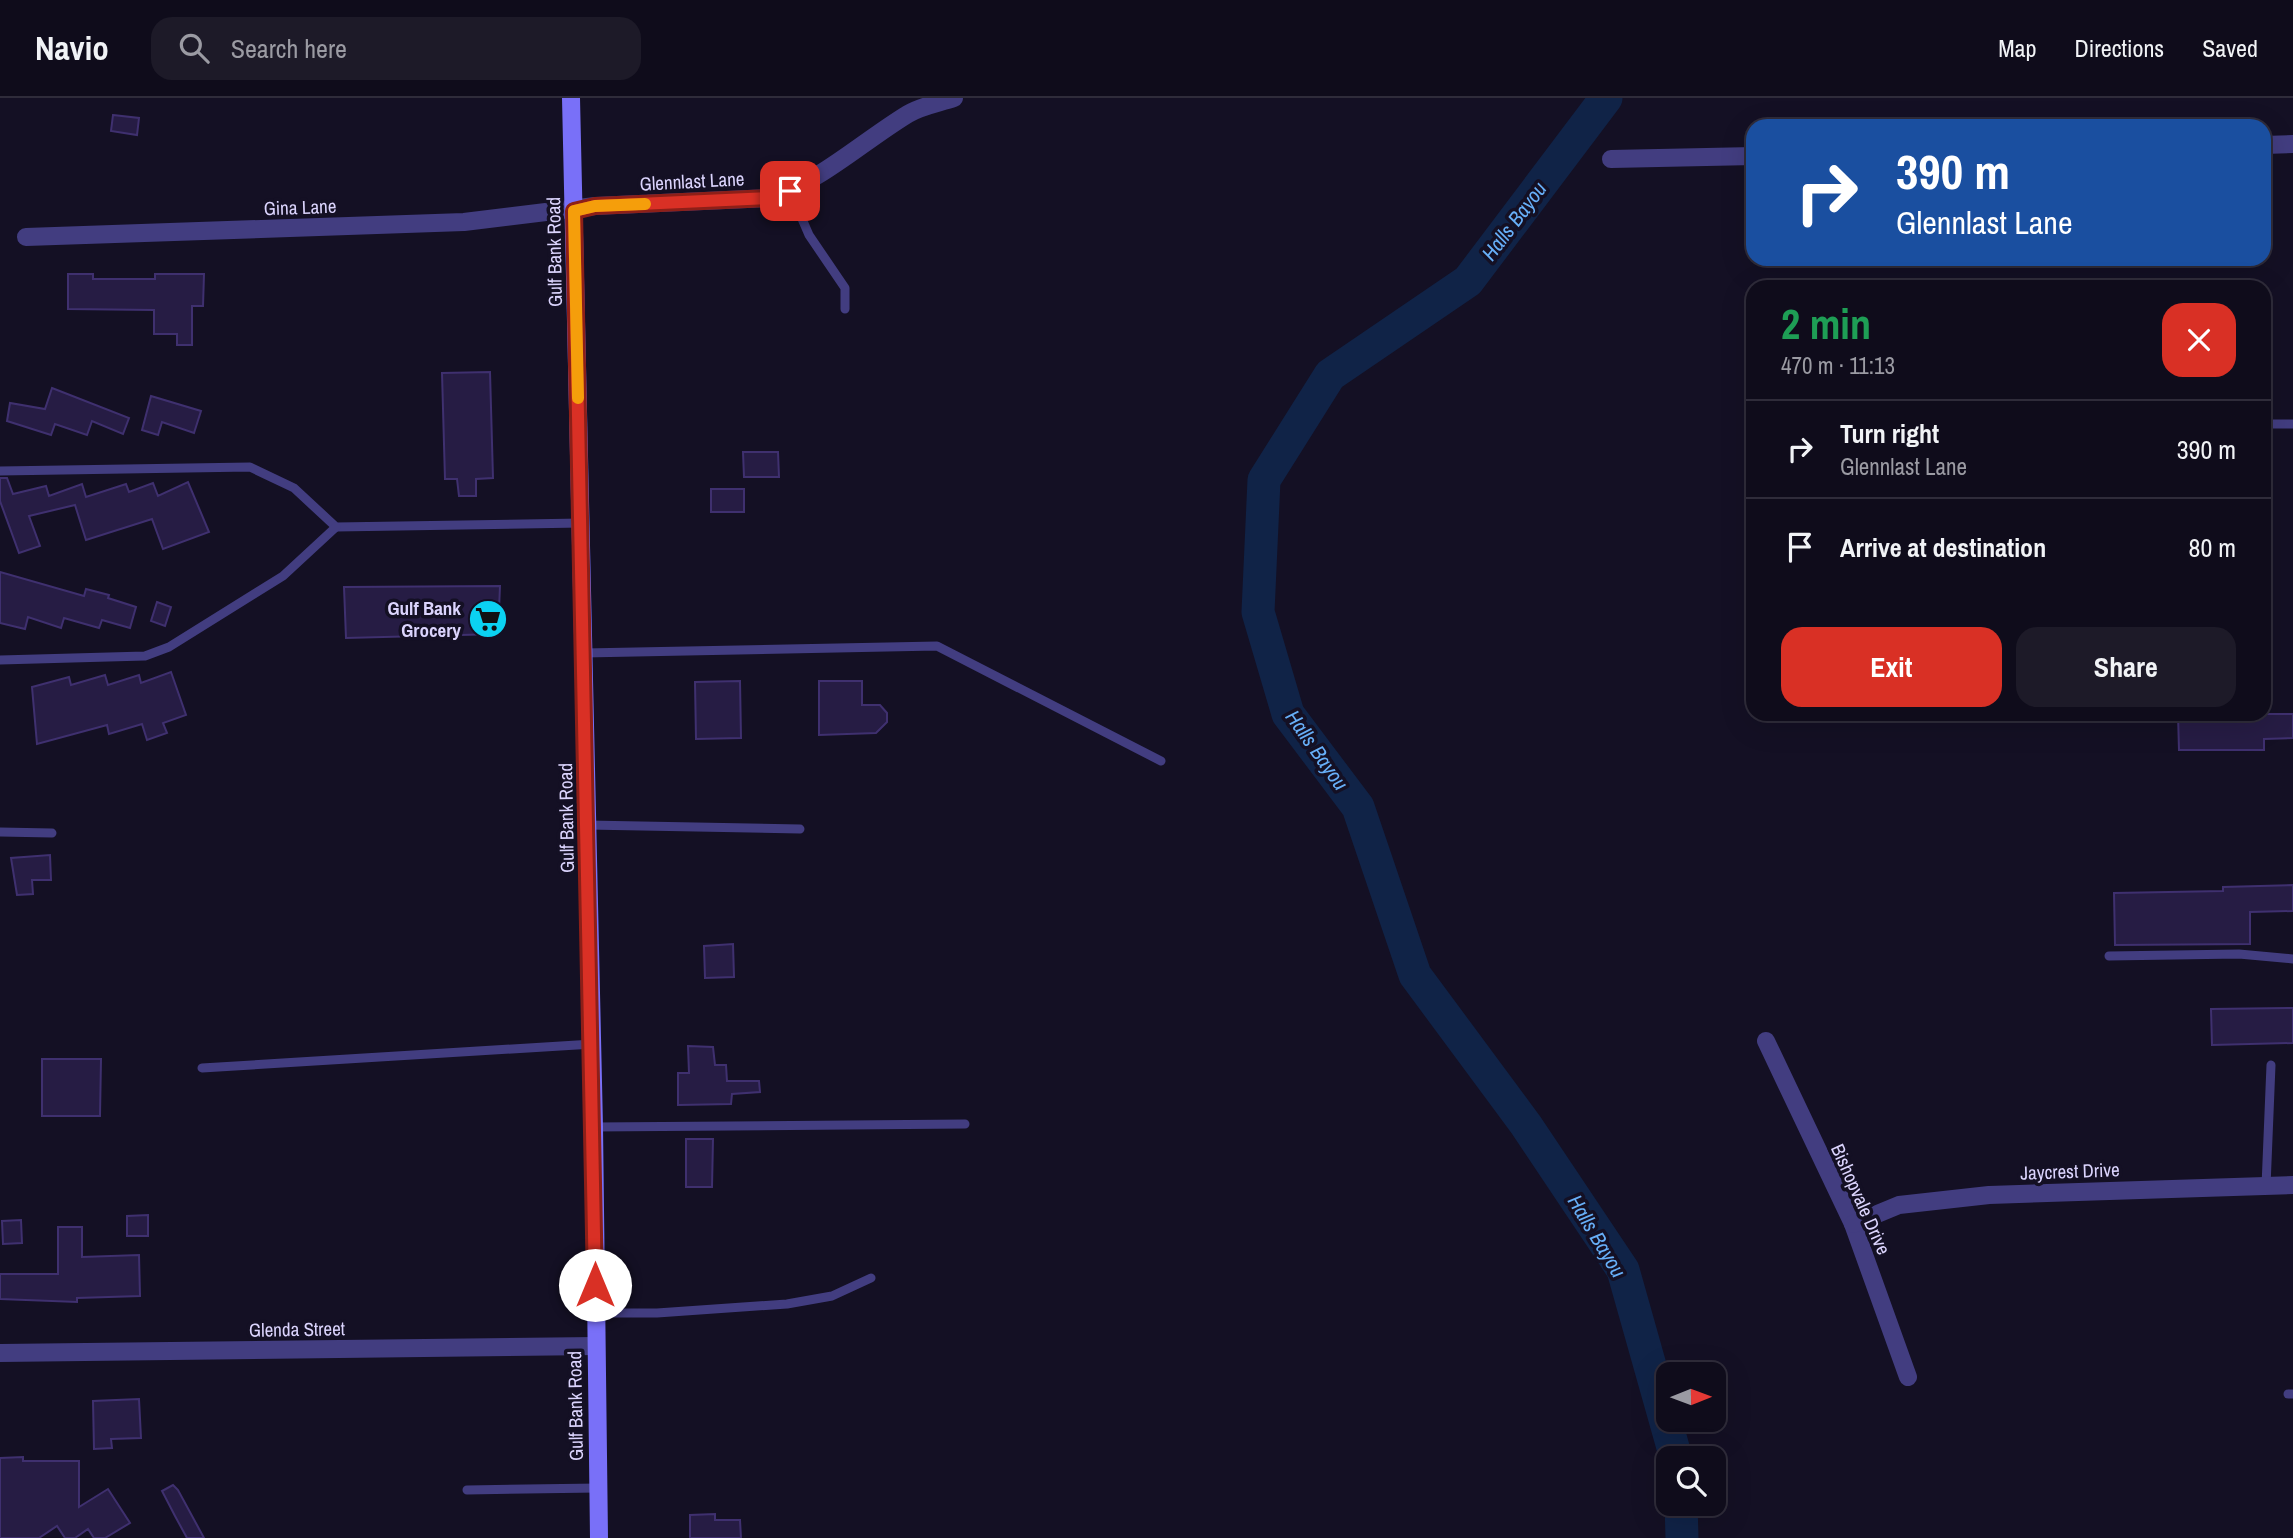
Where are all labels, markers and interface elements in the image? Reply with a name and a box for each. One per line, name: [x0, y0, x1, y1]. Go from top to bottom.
search box: [151, 17, 641, 80]
text: Navio: [35, 26, 109, 70]
icon: search: [175, 29, 213, 67]
text: Search here: [231, 31, 347, 66]
text: Map: [1998, 32, 2036, 64]
text: Directions: [2074, 32, 2164, 64]
text: Saved: [2202, 32, 2258, 64]
text: 390 m: [1896, 138, 2010, 204]
icon: right: [1781, 147, 1872, 238]
pin: [760, 161, 820, 221]
street label: Glennlast Lane: [639, 165, 745, 197]
icon: arrive: [771, 172, 809, 210]
water label: Halls Bayou: [1475, 175, 1553, 266]
street label: Gina Lane: [263, 193, 337, 221]
street label: Gulf Bank Road: [540, 197, 568, 307]
text: Glennlast Lane: [1896, 201, 2073, 244]
text: 2 min: [1781, 296, 1871, 352]
button: close: [2162, 303, 2236, 377]
text: 470 m · 11:13: [1781, 350, 1895, 381]
text: Turn right: [1840, 416, 1939, 451]
icon: right: [1781, 430, 1819, 468]
text: 390 m: [2177, 432, 2236, 467]
text: Glennlast Lane: [1840, 451, 1967, 482]
icon: arrive: [1781, 528, 1819, 566]
text: Arrive at destination: [1840, 530, 2046, 565]
text: 80 m: [2189, 530, 2236, 565]
place label: Gulf Bank Grocery: [387, 595, 461, 643]
supermarket icon: Gulf Bank Grocery: [467, 598, 509, 640]
button: Exit: [1781, 627, 2002, 707]
button: Share: [2016, 627, 2236, 707]
water label: Halls Bayou: [1279, 704, 1355, 796]
street label: Gulf Bank Road: [552, 763, 580, 873]
street label: Bishopvale Drive: [1825, 1140, 1897, 1258]
street label: Jaycrest Drive: [2020, 1156, 2120, 1186]
water label: Halls Bayou: [1561, 1189, 1633, 1283]
position arrow: [558, 1248, 632, 1322]
street label: Glenda Street: [249, 1315, 346, 1343]
street label: Gulf Bank Road: [561, 1351, 589, 1461]
north arrow: [1656, 1362, 1726, 1432]
map controls: [1656, 1362, 1726, 1516]
button: search: [1656, 1446, 1726, 1516]

